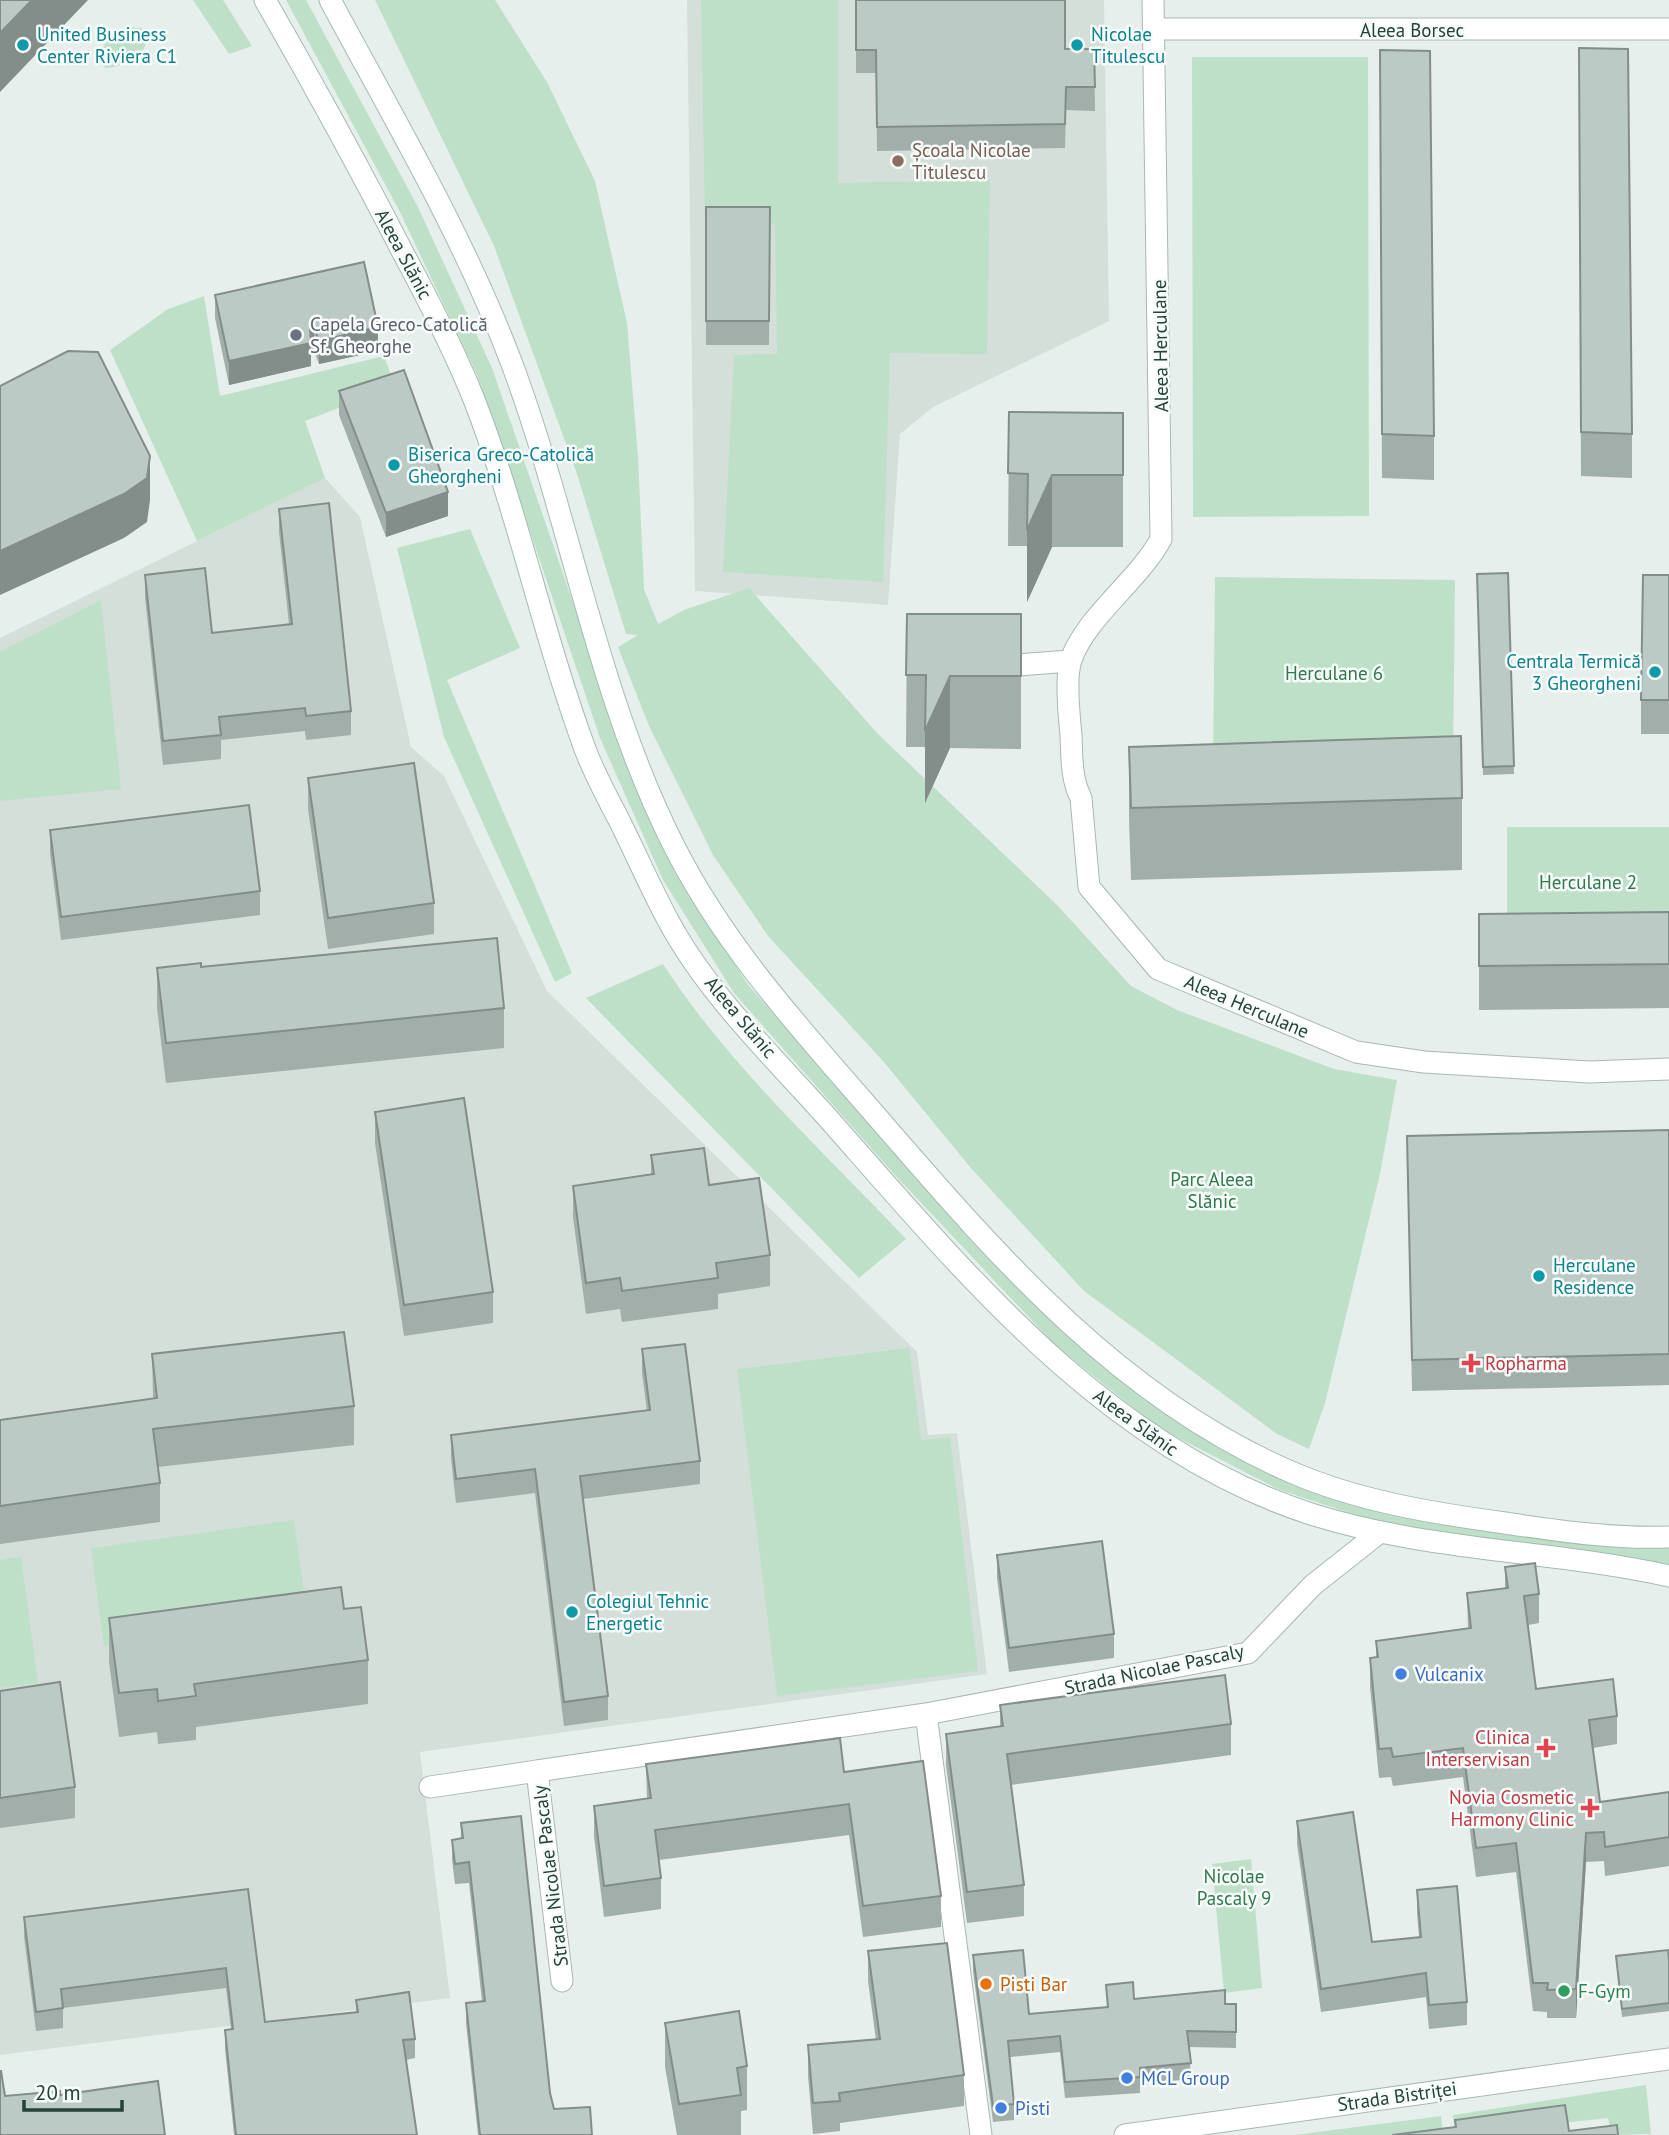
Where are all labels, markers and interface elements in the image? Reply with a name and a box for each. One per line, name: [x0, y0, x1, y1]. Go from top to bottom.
street label: Aleea Borsec: [1360, 18, 1464, 42]
place label: United Business Center Riviera C1: [37, 22, 177, 68]
place label: Nicolae Titulescu: [1091, 22, 1165, 68]
marker: United Business Center Riviera C1: [15, 37, 31, 53]
marker: Nicolae Titulescu: [1069, 37, 1085, 53]
place label: Școala Nicolae Titulescu: [912, 138, 1031, 184]
marker: Școala Nicolae Titulescu: [890, 153, 906, 169]
street label: Aleea Slănic: [370, 204, 438, 304]
street label: Aleea Herculane: [1147, 279, 1173, 413]
place label: Capela Greco-Catolică Sf. Gheorghe: [310, 312, 488, 358]
marker: Capela Greco-Catolică Sf. Gheorghe: [288, 327, 304, 343]
place label: Biserica Greco-Catolică Gheorgheni: [408, 442, 594, 488]
marker: Biserica Greco-Catolică Gheorgheni: [386, 457, 402, 473]
place label: Centrala Termică 3 Gheorgheni: [1506, 649, 1641, 695]
park label: Herculane 6: [1285, 661, 1383, 685]
marker: Centrala Termică 3 Gheorgheni: [1647, 664, 1663, 680]
park label: Herculane 2: [1539, 870, 1637, 894]
street label: Aleea Herculane: [1181, 969, 1313, 1043]
street label: Aleea Slănic: [700, 971, 782, 1063]
park label: Parc Aleea Slănic: [1170, 1167, 1254, 1213]
place label: Herculane Residence: [1553, 1253, 1636, 1299]
marker: Herculane Residence: [1531, 1268, 1547, 1284]
place label: Ropharma: [1485, 1351, 1567, 1375]
marker: Ropharma: [1463, 1355, 1479, 1371]
street label: Aleea Slănic: [1089, 1383, 1183, 1461]
place label: Colegiul Tehnic Energetic: [586, 1589, 709, 1635]
marker: Colegiul Tehnic Energetic: [564, 1604, 580, 1620]
street label: Strada Nicolae Pascaly: [1062, 1638, 1246, 1700]
place label: Vulcanix: [1414, 1662, 1484, 1686]
marker: Vulcanix: [1393, 1666, 1409, 1682]
place label: Clinica Interservisan: [1426, 1725, 1530, 1771]
marker: Clinica Interservisan: [1536, 1738, 1556, 1758]
street label: Strada Nicolae Pascaly: [527, 1784, 573, 1968]
place label: Novia Cosmetic Harmony Clinic: [1449, 1785, 1574, 1831]
marker: Novia Cosmetic Harmony Clinic: [1580, 1798, 1600, 1818]
park label: Nicolae Pascaly 9: [1197, 1864, 1271, 1910]
place label: Pisti Bar: [1000, 1972, 1068, 1996]
marker: Pisti Bar: [978, 1976, 994, 1992]
place label: F-Gym: [1578, 1979, 1631, 2003]
marker: F-Gym: [1556, 1983, 1572, 1999]
place label: MCL Group: [1141, 2066, 1230, 2090]
scale bar: [24, 2068, 122, 2112]
marker: MCL Group: [1119, 2070, 1135, 2086]
street label: Strada Bistriței: [1336, 2076, 1458, 2116]
text: 20 m: [35, 2079, 81, 2106]
place label: Pisti: [1015, 2096, 1050, 2120]
marker: Pisti: [993, 2100, 1009, 2116]

